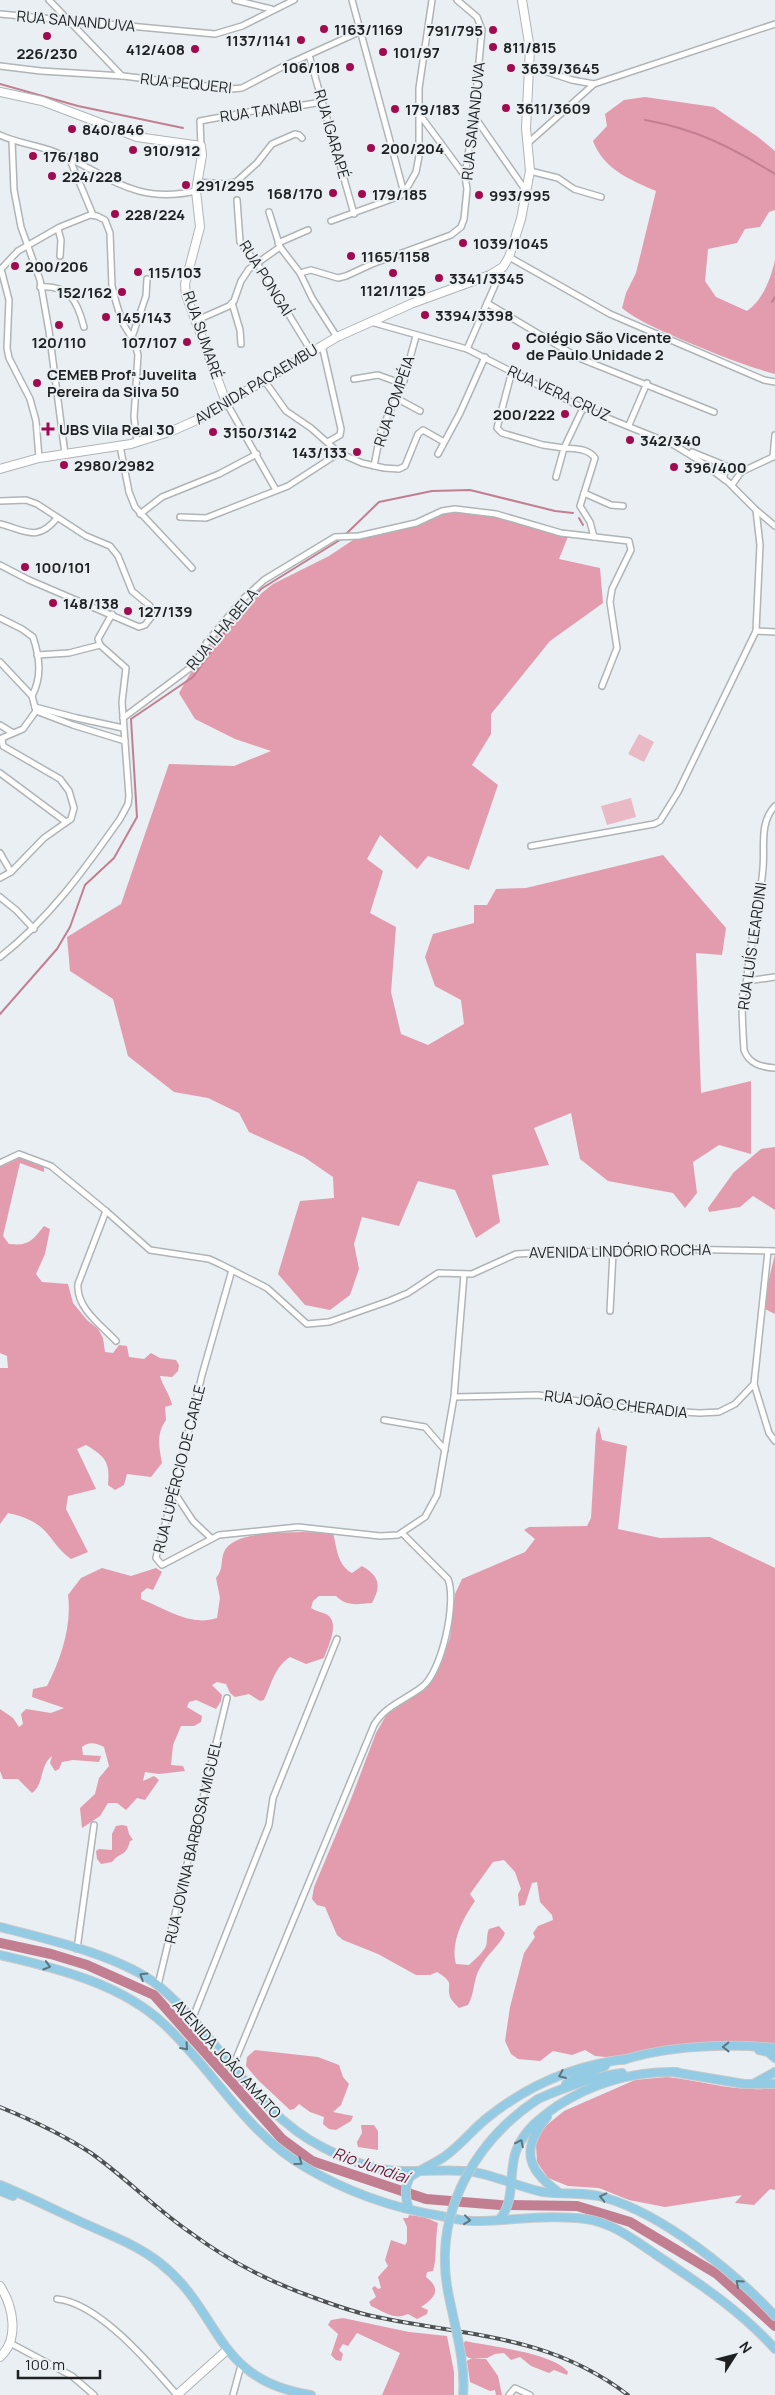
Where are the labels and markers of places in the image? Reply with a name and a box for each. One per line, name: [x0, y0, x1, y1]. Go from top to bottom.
place label: 1163/1169: [334, 19, 403, 40]
place label: 791/795: [426, 20, 483, 41]
marker: 1163/1169: [318, 23, 330, 35]
marker: 791/795: [487, 24, 499, 36]
marker: 226/230: [41, 30, 53, 42]
place label: 1137/1141: [226, 30, 291, 51]
marker: 1137/1141: [295, 34, 307, 46]
place label: 811/815: [503, 37, 557, 58]
place label: 412/408: [126, 39, 185, 60]
marker: 811/815: [487, 41, 499, 53]
place label: 101/97: [393, 42, 440, 63]
place label: 226/230: [16, 43, 78, 64]
marker: 412/408: [189, 43, 201, 55]
marker: 101/97: [377, 46, 389, 58]
place label: 106/108: [282, 57, 340, 78]
place label: 3639/3645: [521, 58, 600, 79]
marker: 106/108: [344, 61, 356, 73]
marker: 3639/3645: [505, 62, 517, 74]
place label: 3611/3609: [516, 98, 591, 119]
place label: 179/183: [405, 99, 460, 120]
marker: 3611/3609: [500, 102, 512, 114]
marker: 179/183: [389, 103, 401, 115]
place label: 840/846: [82, 119, 144, 140]
marker: 840/846: [66, 123, 78, 135]
place label: 200/204: [381, 138, 444, 159]
place label: 910/912: [143, 140, 200, 161]
marker: 200/204: [365, 142, 377, 154]
marker: 910/912: [127, 144, 139, 156]
place label: 176/180: [43, 146, 99, 167]
marker: 176/180: [27, 150, 39, 162]
place label: 224/228: [62, 166, 122, 187]
marker: 224/228: [46, 170, 58, 182]
place label: 291/295: [196, 175, 255, 196]
marker: 291/295: [180, 179, 192, 191]
place label: 168/170: [267, 183, 323, 204]
place label: 179/185: [372, 184, 427, 205]
place label: 993/995: [489, 185, 551, 206]
marker: 168/170: [327, 187, 339, 199]
marker: 179/185: [356, 188, 368, 200]
marker: 993/995: [473, 189, 485, 201]
place label: 228/224: [125, 204, 185, 225]
marker: 228/224: [109, 208, 121, 220]
place label: 1039/1045: [473, 233, 549, 254]
marker: 1039/1045: [457, 237, 469, 249]
place label: 1165/1158: [361, 246, 430, 267]
marker: 1165/1158: [345, 250, 357, 262]
place label: 200/206: [25, 256, 88, 277]
marker: 200/206: [9, 260, 21, 272]
place label: 115/103: [148, 262, 202, 283]
marker: 115/103: [132, 266, 144, 278]
marker: 1121/1125: [387, 267, 399, 279]
place label: 3341/3345: [449, 268, 524, 289]
marker: 3341/3345: [433, 272, 445, 284]
place label: 1121/1125: [360, 280, 426, 301]
place label: 152/162: [57, 282, 112, 303]
marker: 152/162: [116, 286, 128, 298]
place label: 3394/3398: [435, 305, 513, 326]
place label: 145/143: [116, 307, 171, 328]
marker: 3394/3398: [419, 309, 431, 321]
marker: 145/143: [100, 311, 112, 323]
marker: 120/110: [53, 319, 65, 331]
place label: Colégio São Vicente de Paulo Unidade 2: [526, 327, 671, 365]
place label: 120/110: [32, 332, 86, 353]
place label: 107/107: [122, 332, 177, 353]
marker: 107/107: [181, 336, 193, 348]
marker: Colégio São Vicente de Paulo Unidade 2: [510, 340, 522, 352]
place label: CEMEB Profª Juvelita Pereira da Silva 50: [47, 364, 197, 402]
marker: CEMEB Profª Juvelita Pereira da Silva 50: [31, 377, 43, 389]
place label: 200/222: [493, 404, 555, 425]
marker: 200/222: [559, 408, 571, 420]
place label: UBS Vila Real 30: [59, 419, 175, 440]
marker: UBS Vila Real 30: [41, 422, 55, 436]
place label: 3150/3142: [223, 422, 297, 443]
marker: 3150/3142: [207, 426, 219, 438]
place label: 342/340: [640, 430, 701, 451]
marker: 342/340: [624, 434, 636, 446]
place label: 143/133: [292, 442, 347, 463]
marker: 143/133: [351, 446, 363, 458]
place label: 2980/2982: [74, 455, 154, 476]
place label: 396/400: [684, 457, 747, 478]
marker: 2980/2982: [58, 459, 70, 471]
marker: 396/400: [668, 461, 680, 473]
place label: 100/101: [35, 557, 91, 578]
marker: 100/101: [19, 561, 31, 573]
place label: 148/138: [63, 593, 119, 614]
marker: 148/138: [47, 597, 59, 609]
place label: 127/139: [138, 601, 193, 622]
marker: 127/139: [122, 605, 134, 617]

